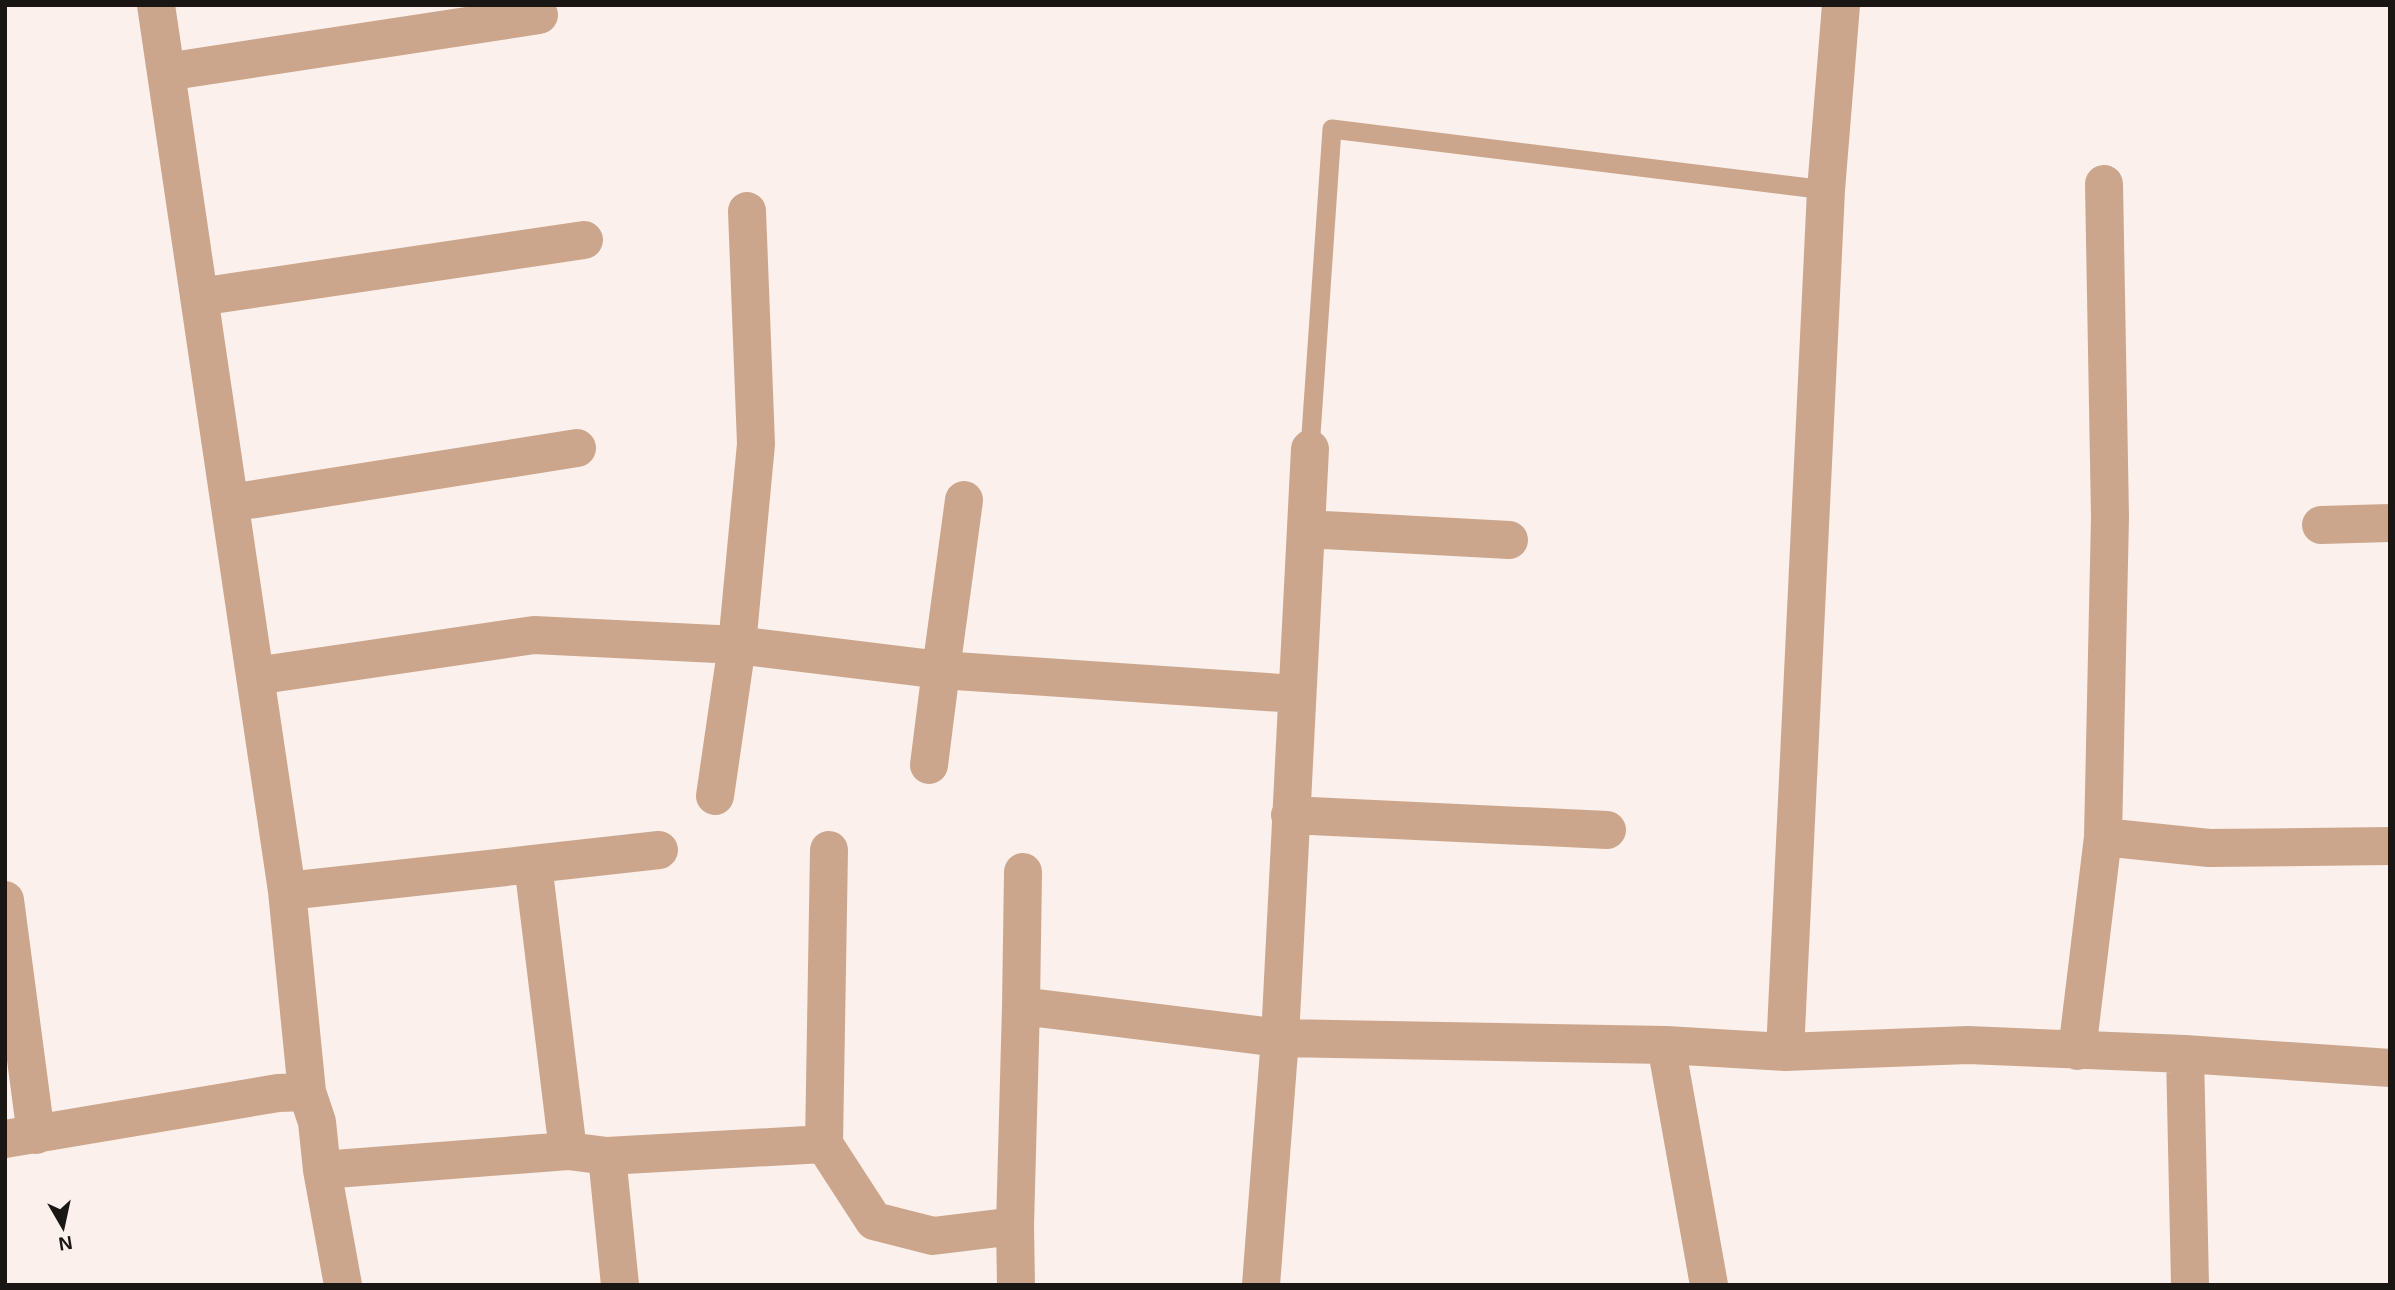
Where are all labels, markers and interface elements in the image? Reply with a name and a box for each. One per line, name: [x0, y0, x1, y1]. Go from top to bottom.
north arrow: [28, 1192, 98, 1262]
text: N: [57, 1232, 74, 1255]

